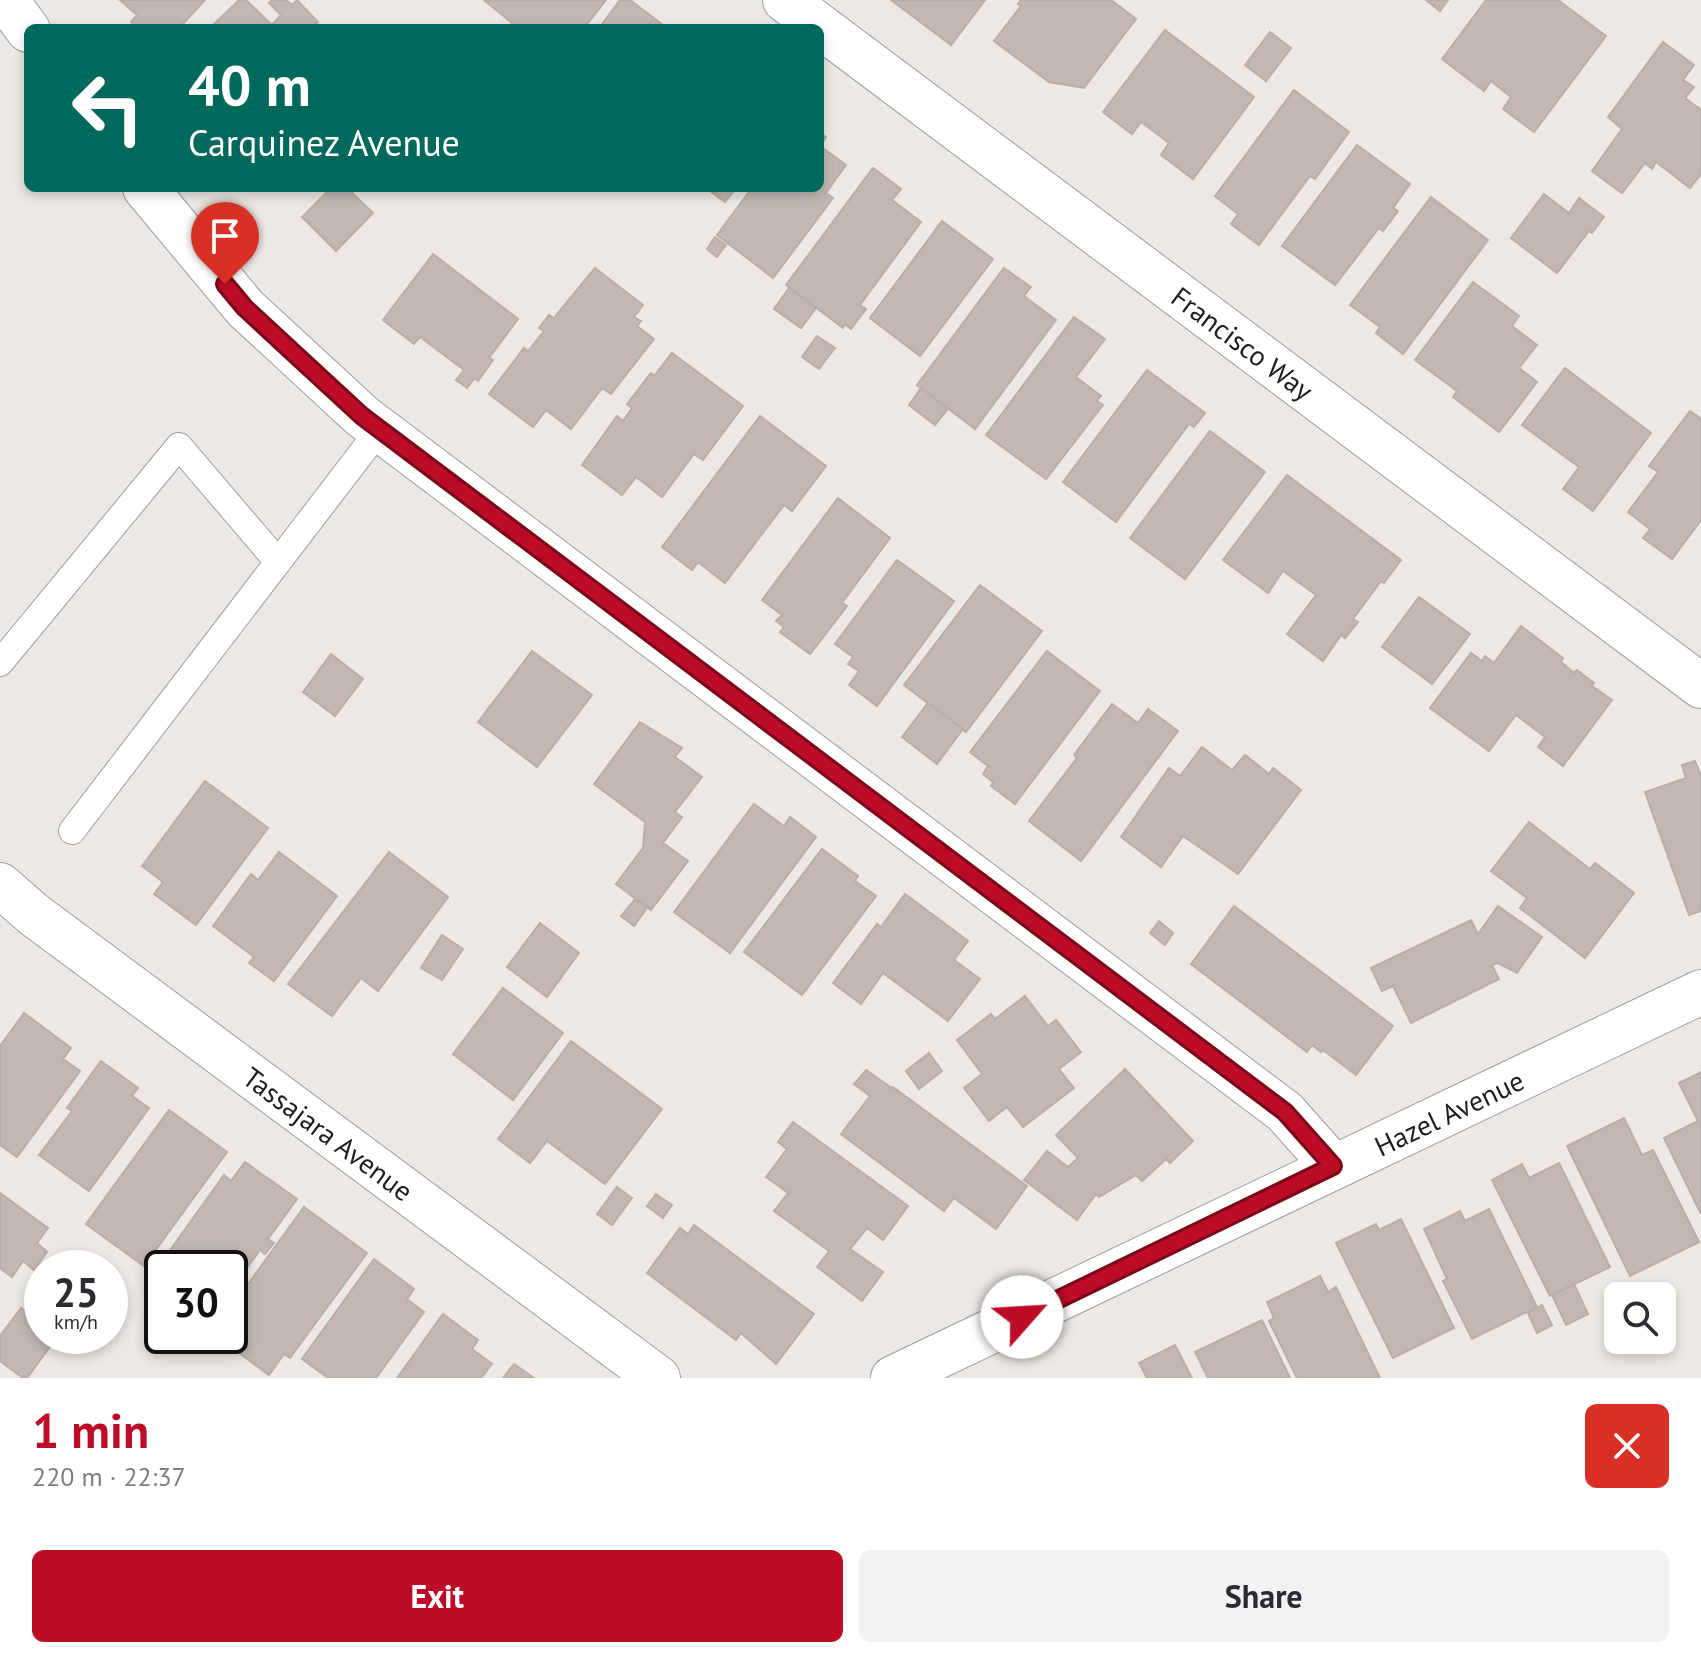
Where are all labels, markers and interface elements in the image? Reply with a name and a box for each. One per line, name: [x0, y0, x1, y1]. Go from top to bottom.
text: 40 m: [188, 49, 311, 121]
icon: left: [56, 56, 160, 160]
text: Carquinez Avenue: [188, 119, 460, 166]
pin: [191, 202, 259, 284]
icon: arrive: [203, 214, 247, 258]
street label: Francisco Way: [1164, 278, 1321, 408]
street label: Tassajara Avenue: [236, 1058, 421, 1209]
street label: Hazel Avenue: [1368, 1061, 1530, 1164]
speed limit sign: 30: [144, 1250, 248, 1354]
text: 25: [53, 1266, 99, 1318]
position arrow: [980, 1275, 1064, 1359]
map controls: [1604, 1282, 1676, 1354]
button: search: [1604, 1282, 1676, 1354]
text: km/h: [54, 1309, 98, 1335]
text: 1 min: [32, 1399, 149, 1461]
button: close: [1585, 1404, 1669, 1488]
text: 220 m · 22:37: [32, 1460, 186, 1493]
button: Exit: [32, 1550, 843, 1642]
button: Share: [859, 1550, 1669, 1642]

